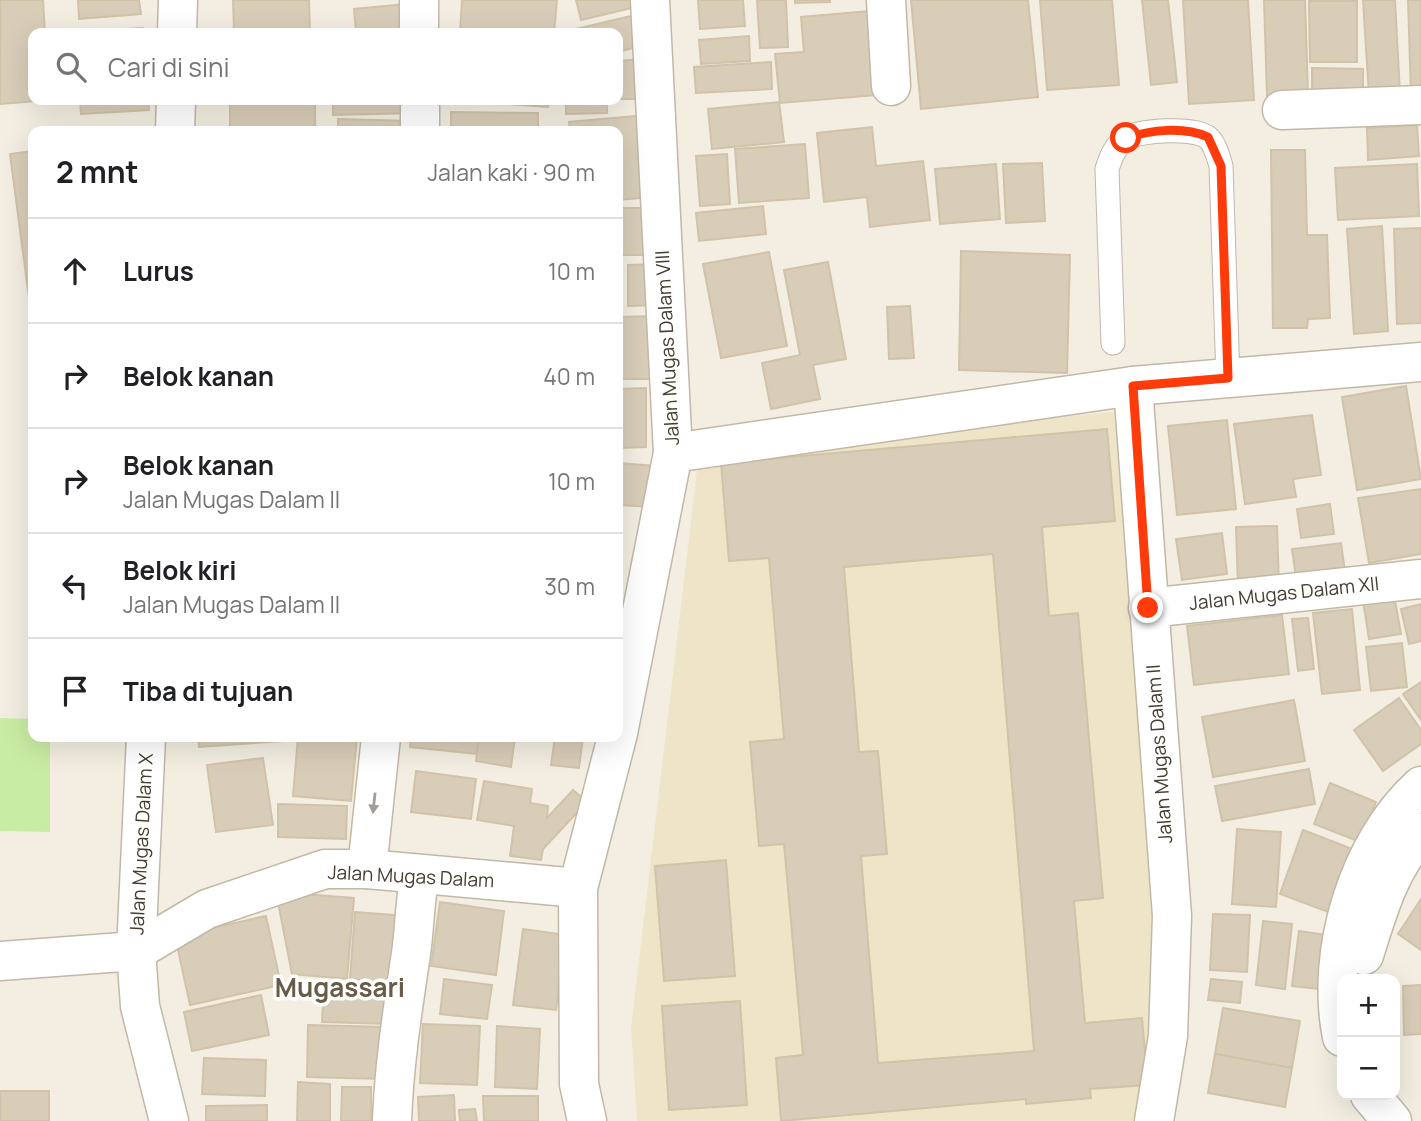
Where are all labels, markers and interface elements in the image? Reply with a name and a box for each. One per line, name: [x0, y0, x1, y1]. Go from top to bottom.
search box: [28, 28, 623, 105]
icon: search: [52, 48, 90, 86]
text: Cari di sini: [108, 49, 230, 85]
route start: [1110, 122, 1141, 153]
text: 2 mnt: [56, 151, 139, 192]
text: Jalan kaki · 90 m: [427, 156, 595, 188]
street label: Jalan Mugas Dalam VIII: [649, 250, 685, 446]
icon: ahead: [56, 252, 94, 290]
text: Lurus: [123, 253, 194, 289]
text: 10 m: [548, 255, 595, 287]
icon: right: [56, 357, 94, 395]
text: Belok kanan: [123, 358, 274, 394]
text: 40 m: [543, 360, 595, 392]
text: Belok kanan: [123, 447, 274, 483]
icon: right: [56, 462, 94, 500]
text: 10 m: [548, 465, 595, 497]
text: Jalan Mugas Dalam II: [123, 483, 340, 515]
text: Belok kiri: [123, 552, 237, 588]
icon: left: [56, 567, 94, 605]
text: 30 m: [544, 570, 595, 602]
street label: Jalan Mugas Dalam XII: [1188, 570, 1380, 616]
text: Jalan Mugas Dalam II: [123, 588, 340, 620]
route end: [1132, 592, 1163, 623]
street label: Jalan Mugas Dalam II: [1140, 664, 1178, 844]
icon: arrive: [56, 672, 94, 710]
text: Tiba di tujuan: [123, 673, 293, 709]
street label: Jalan Mugas Dalam X: [123, 752, 159, 936]
one-way arrow: [368, 792, 379, 814]
street label: Jalan Mugas Dalam: [327, 859, 495, 893]
district label: Mugassari: [275, 969, 405, 1005]
map controls: [1337, 974, 1400, 1100]
button: +: [1337, 974, 1400, 1037]
button: −: [1337, 1037, 1400, 1100]

